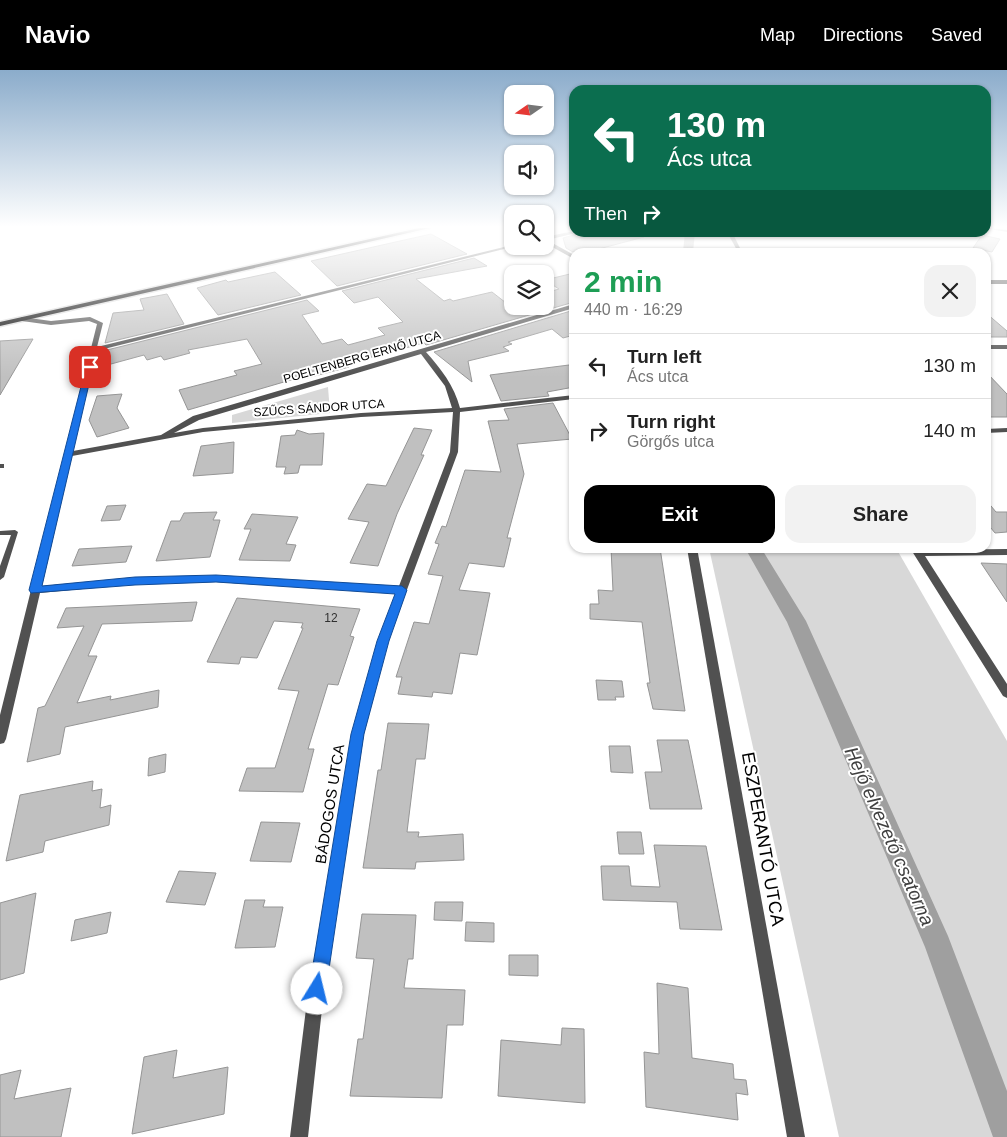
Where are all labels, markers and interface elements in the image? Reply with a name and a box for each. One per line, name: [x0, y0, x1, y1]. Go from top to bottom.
text: Navio: [25, 21, 90, 48]
text: Map: [760, 25, 795, 45]
text: Directions: [823, 25, 903, 45]
text: Saved: [931, 25, 982, 45]
north arrow: [504, 85, 554, 135]
map controls: [504, 85, 554, 315]
icon: left: [584, 105, 649, 170]
text: 130 m: [667, 105, 766, 144]
button: sound: [504, 145, 554, 195]
text: Ács utca: [667, 146, 751, 171]
icon: right: [637, 200, 665, 228]
text: Then: [584, 203, 627, 224]
button: search: [504, 205, 554, 255]
button: layers: [504, 265, 554, 315]
text: 2 min: [584, 265, 662, 298]
button: close: [924, 265, 976, 317]
text: 440 m · 16:29: [584, 301, 683, 318]
street label: POELTENBERG ERNŐ UTCA: [281, 327, 442, 386]
pin: [69, 346, 111, 388]
text: Turn left: [627, 346, 702, 367]
icon: left: [584, 352, 612, 380]
icon: arrive: [76, 353, 104, 381]
text: 130 m: [923, 355, 976, 376]
text: Ács utca: [627, 368, 688, 385]
street label: SZŰCS SÁNDOR UTCA: [253, 395, 385, 420]
text: Turn right: [627, 411, 715, 432]
icon: right: [584, 417, 612, 445]
text: 140 m: [923, 420, 976, 441]
text: Görgős utca: [627, 433, 714, 450]
button: Exit: [584, 485, 775, 543]
button: Share: [785, 485, 976, 543]
house number: 12: [324, 611, 338, 625]
street label: BÁDOGOS UTCA: [312, 743, 347, 865]
water label: Hejő elvezető csatorna: [841, 744, 938, 929]
street label: ESZPERANTÓ UTCA: [738, 750, 789, 927]
position arrow: [290, 962, 342, 1014]

